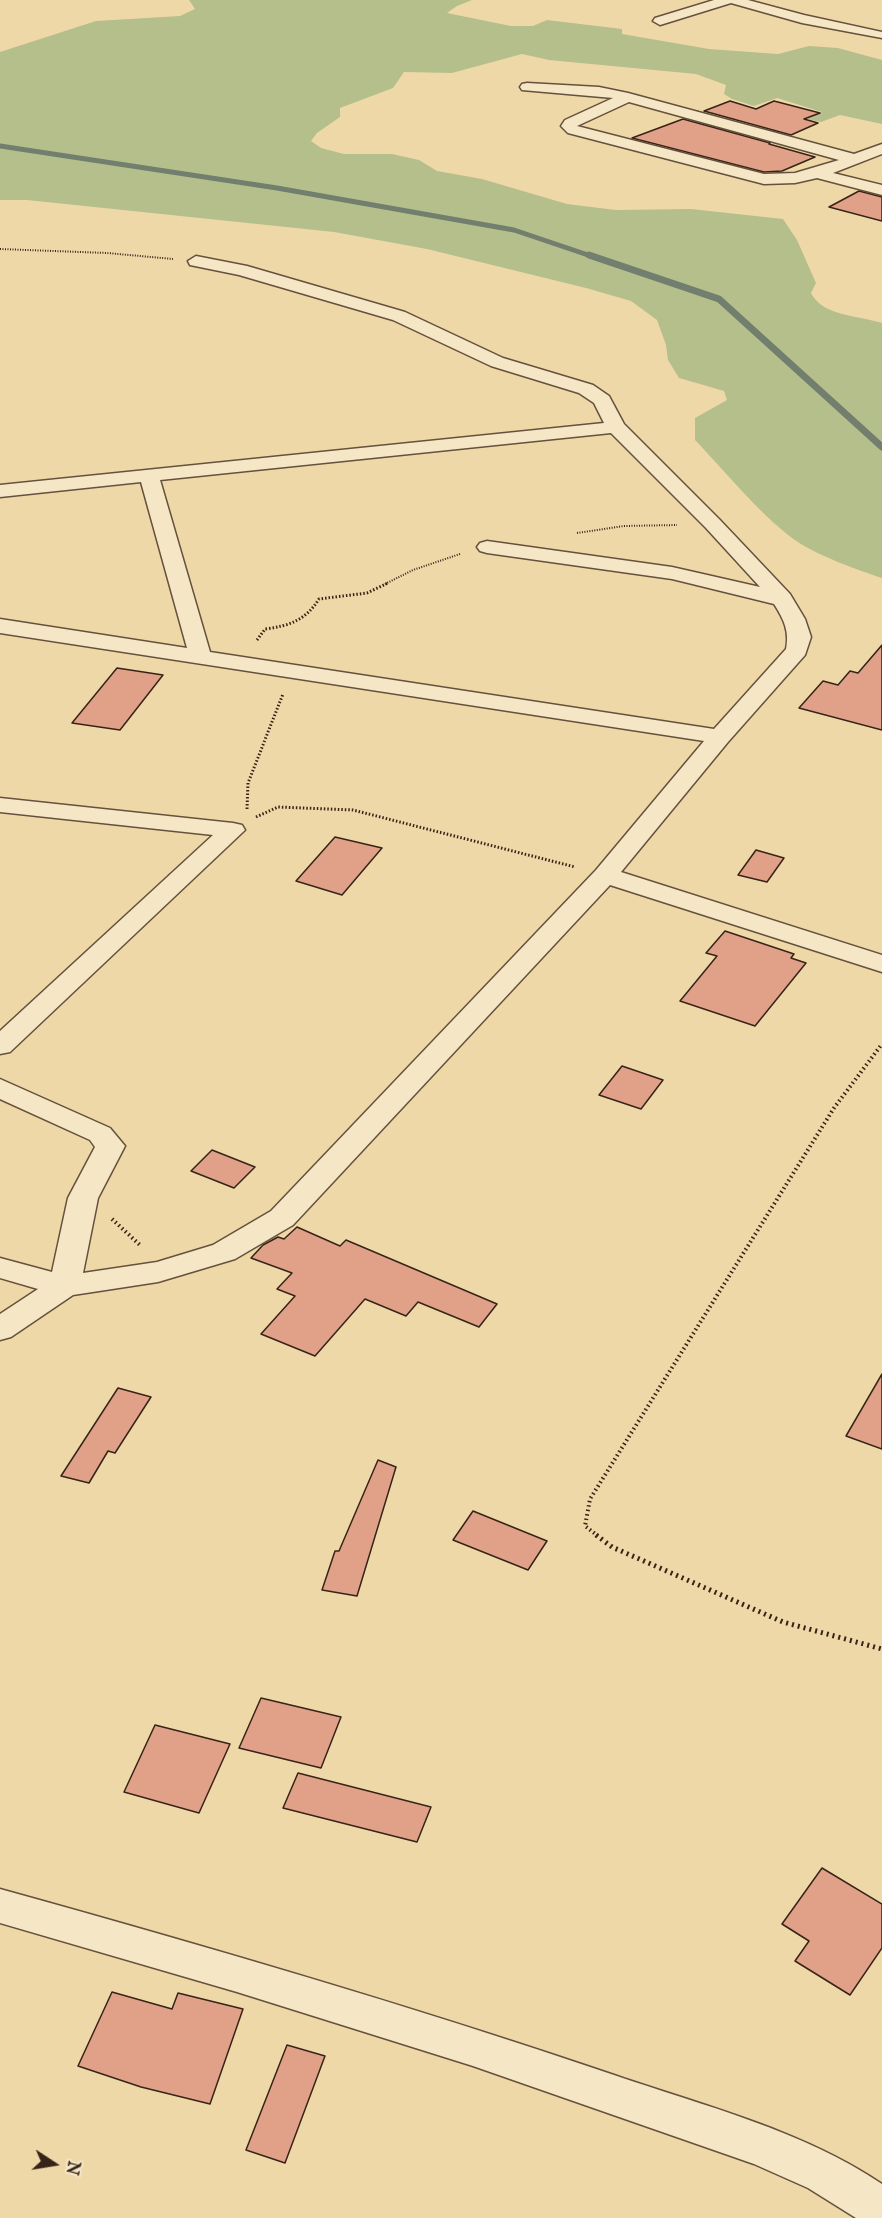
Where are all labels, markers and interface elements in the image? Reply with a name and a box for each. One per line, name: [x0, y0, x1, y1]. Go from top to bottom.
north arrow: [24, 2134, 84, 2194]
text: N: [60, 2159, 83, 2177]

